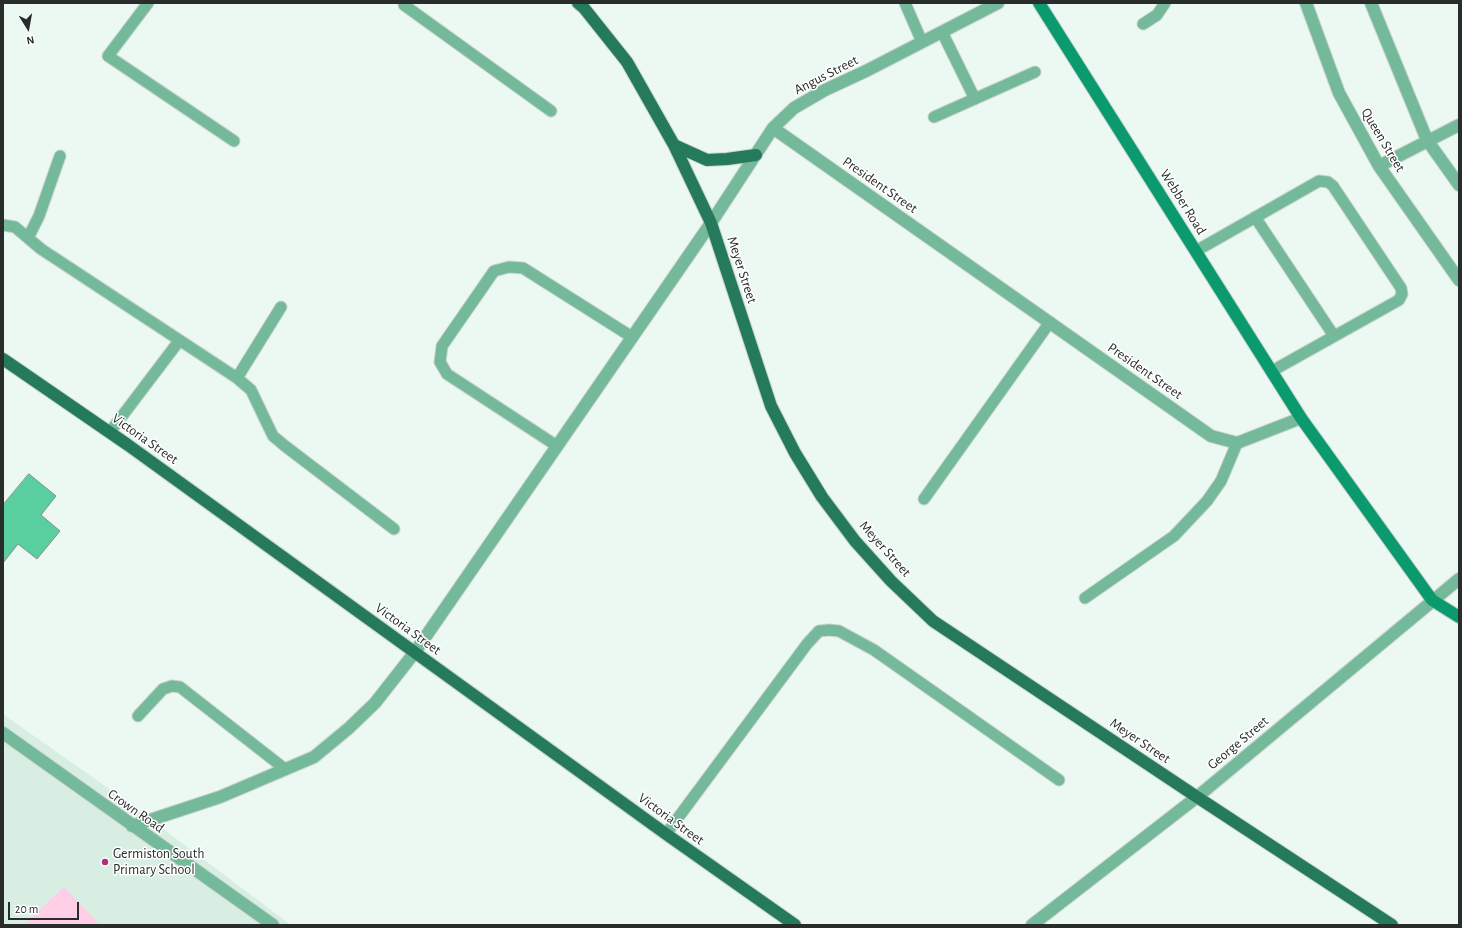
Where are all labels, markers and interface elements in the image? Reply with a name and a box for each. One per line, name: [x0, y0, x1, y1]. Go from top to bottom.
north arrow: [8, 8, 48, 48]
text: N: [26, 34, 35, 46]
street label: Angus Street: [791, 52, 861, 98]
street label: Queen Street: [1357, 105, 1409, 175]
street label: President Street: [839, 153, 921, 217]
street label: Webber Road: [1156, 166, 1210, 238]
street label: Meyer Street: [723, 234, 761, 306]
street label: President Street: [1104, 339, 1186, 403]
street label: Victoria Street: [109, 410, 181, 468]
street label: Meyer Street: [856, 518, 914, 580]
street label: Victoria Street: [372, 599, 444, 659]
street label: George Street: [1204, 713, 1272, 773]
street label: Meyer Street: [1107, 715, 1173, 767]
street label: Crown Road: [105, 785, 167, 837]
street label: Victoria Street: [635, 789, 707, 849]
place label: Germiston South Primary School: [113, 846, 204, 878]
marker: Germiston South Primary School: [100, 857, 110, 867]
scale bar: [10, 894, 81, 920]
text: 20 m: [15, 903, 38, 915]

